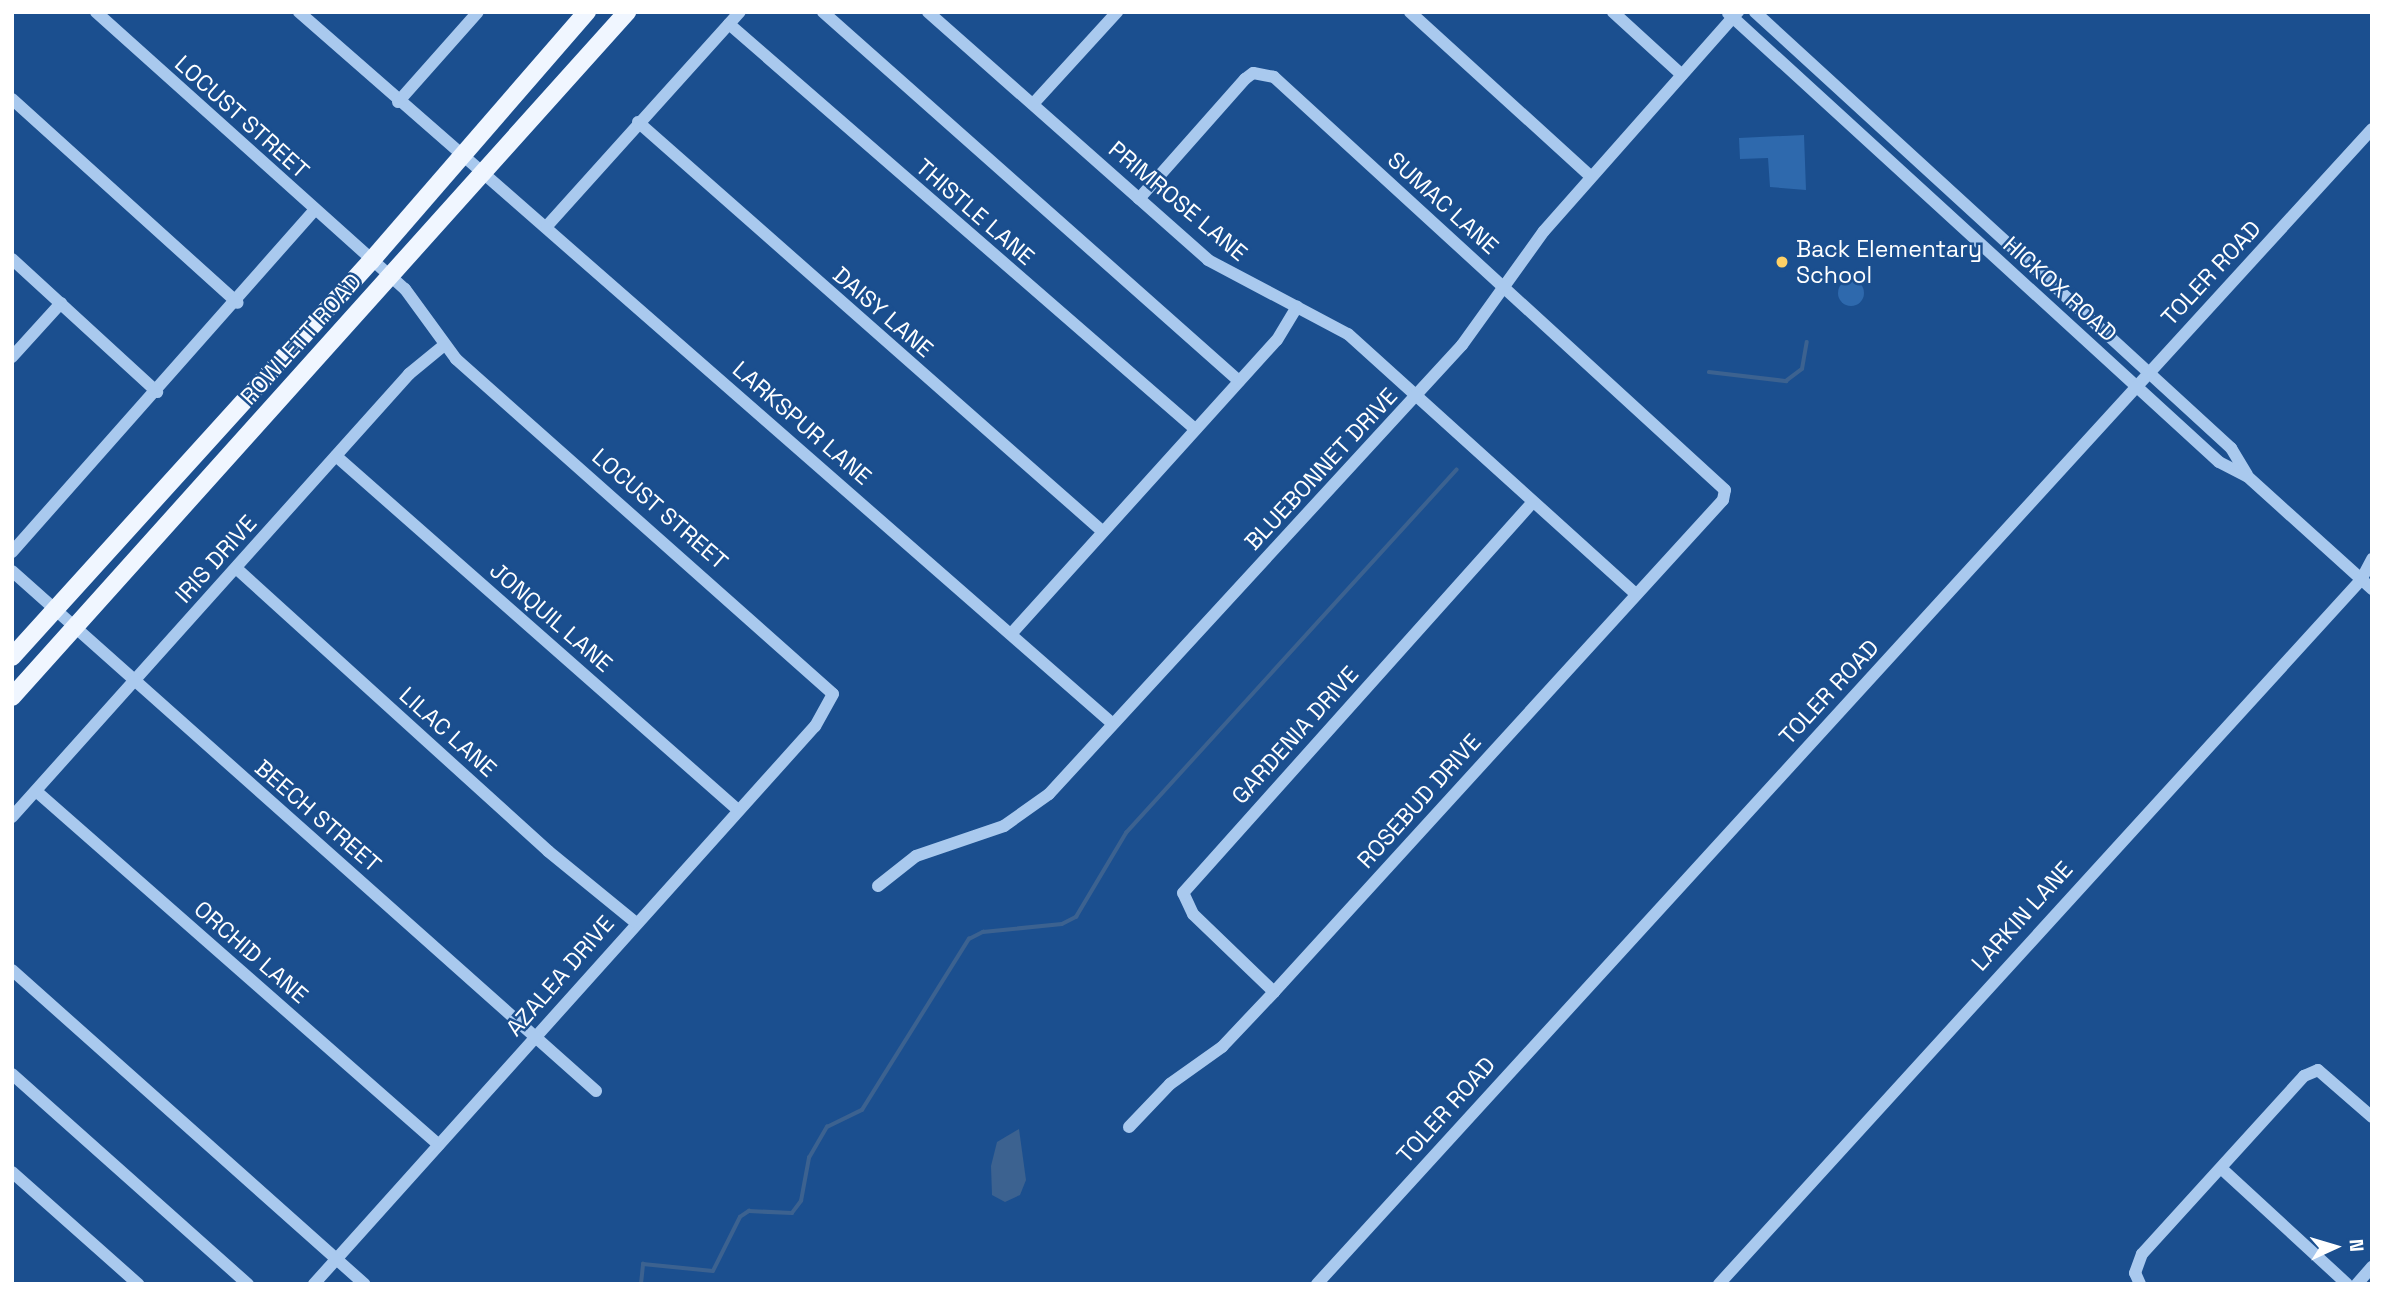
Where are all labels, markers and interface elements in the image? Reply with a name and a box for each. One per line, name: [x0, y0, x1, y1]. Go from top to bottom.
street label: LOCUST STREET: [169, 49, 315, 185]
street label: PRIMROSE LANE: [1103, 135, 1253, 267]
street label: SUMAC LANE: [1382, 146, 1504, 260]
street label: THISTLE LANE: [910, 153, 1040, 271]
street label: TOLER ROAD: [2155, 215, 2267, 331]
street label: HICKOX ROAD: [1997, 231, 2123, 347]
place label: Back Elementary School: [1796, 235, 1982, 289]
marker: Back Elementary School: [1774, 254, 1790, 270]
street label: DAISY LANE: [827, 261, 939, 363]
street label: ROWLETT ROAD: [235, 267, 367, 411]
street label: LARKSPUR LANE: [727, 355, 877, 491]
street label: BLUEBONNET DRIVE: [1239, 382, 1403, 556]
street label: LOCUST STREET: [586, 442, 734, 576]
street label: IRIS DRIVE: [170, 510, 262, 608]
street label: JONQUIL LANE: [484, 556, 618, 678]
street label: TOLER ROAD: [1773, 634, 1885, 750]
street label: GARDENIA DRIVE: [1226, 660, 1364, 810]
street label: LILAC LANE: [394, 681, 502, 783]
street label: ROSEBUD DRIVE: [1351, 728, 1487, 874]
street label: BEECH STREET: [249, 754, 387, 878]
street label: LARKIN LANE: [1966, 856, 2078, 976]
street label: ORCHID LANE: [188, 895, 314, 1009]
street label: AZALEA DRIVE: [500, 910, 620, 1042]
street label: TOLER ROAD: [1391, 1051, 1501, 1169]
north arrow: [2300, 1212, 2370, 1282]
text: N: [2344, 1238, 2369, 1253]

